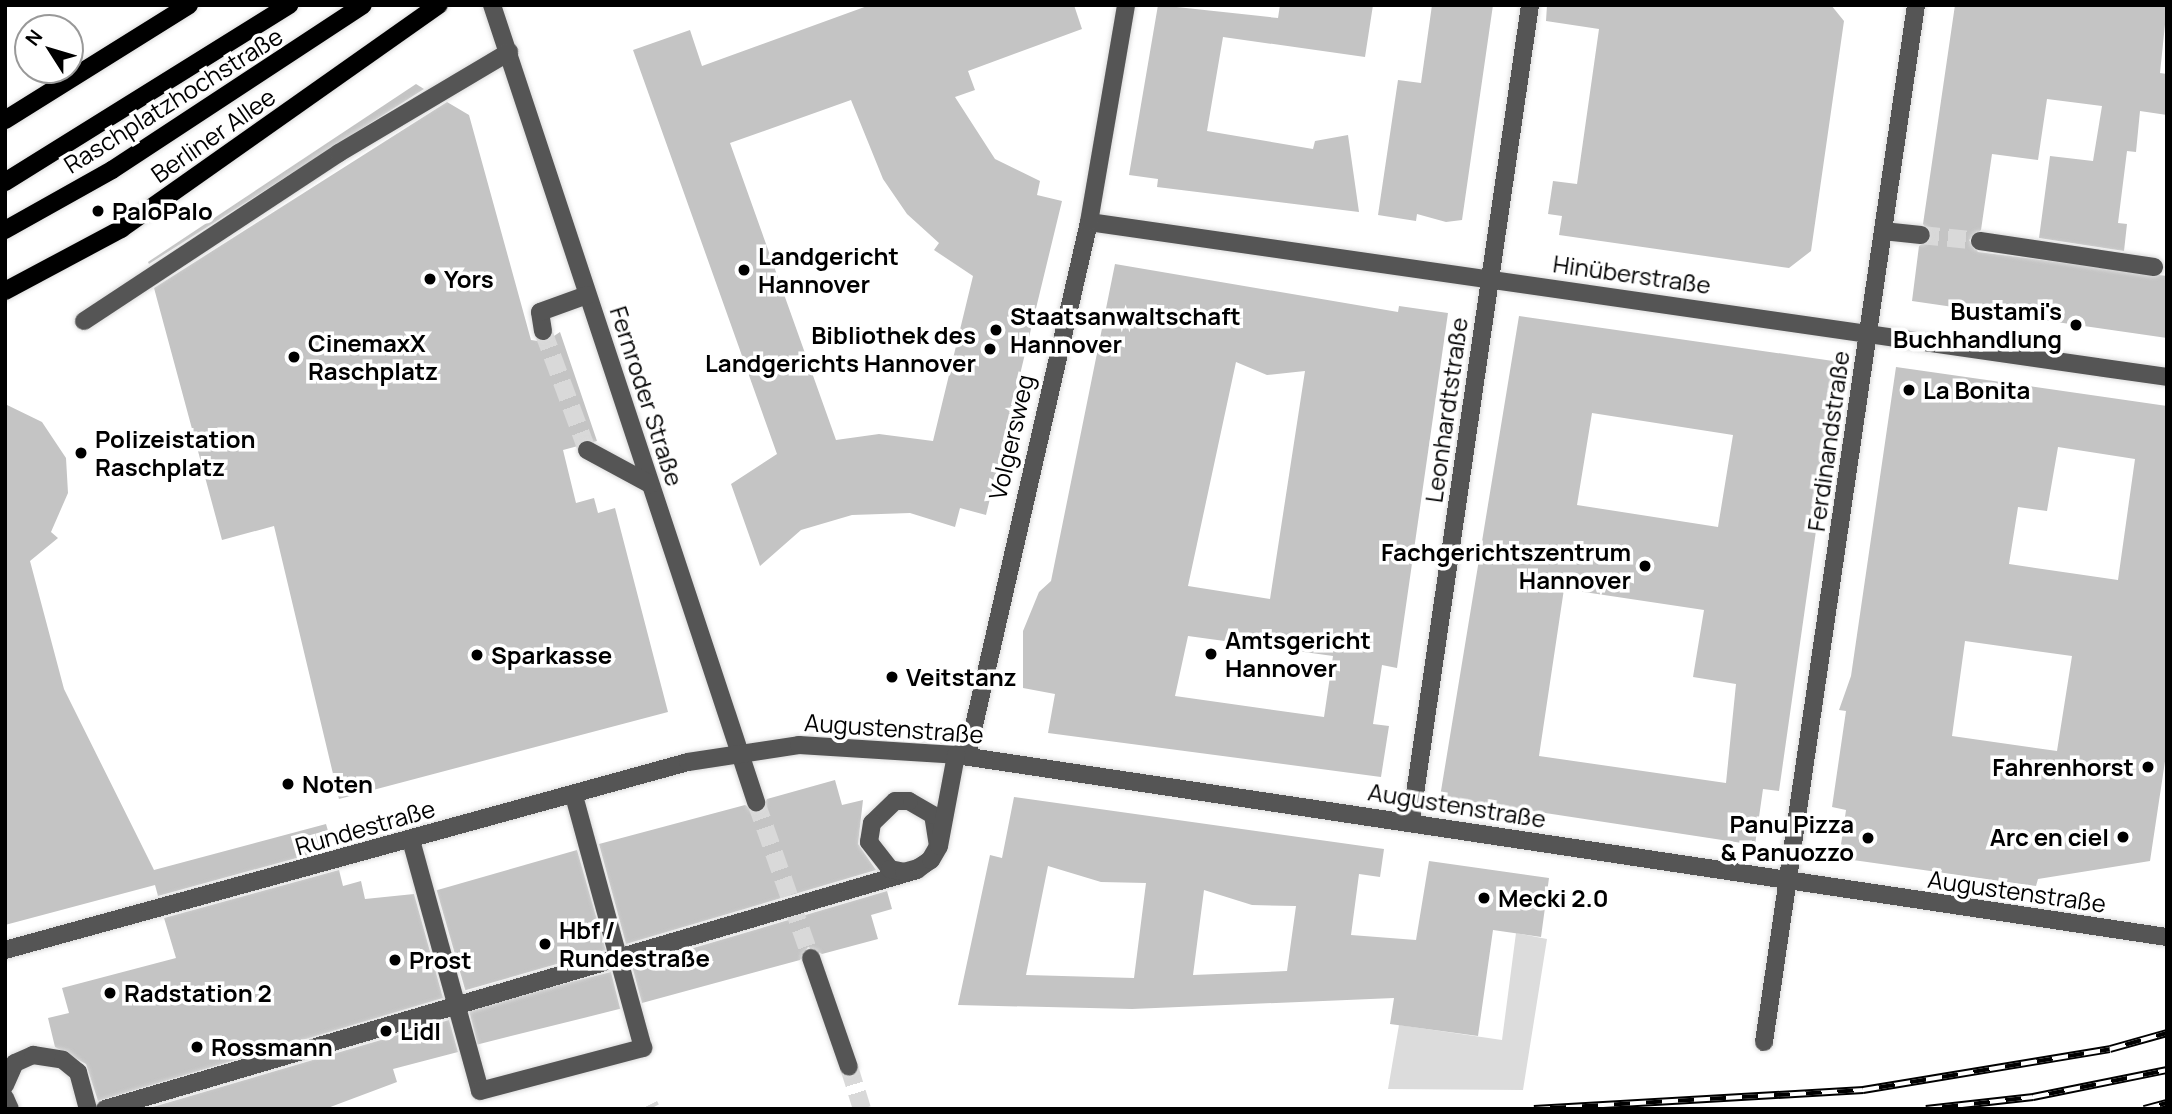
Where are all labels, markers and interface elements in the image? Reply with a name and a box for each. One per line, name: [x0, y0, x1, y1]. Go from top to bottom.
north arrow: [14, 14, 84, 84]
street label: Raschplatzhochstraße: [58, 21, 288, 179]
text: N: [19, 24, 48, 51]
street label: Berliner Allee: [145, 82, 281, 188]
place label: PaloPalo: [112, 197, 213, 225]
marker: PaloPalo: [90, 203, 106, 219]
place label: Landgericht Hannover: [758, 242, 899, 298]
street label: Hinüberstraße: [1551, 249, 1713, 299]
marker: Landgericht Hannover: [736, 262, 752, 278]
place label: Yors: [444, 265, 494, 293]
marker: Yors: [422, 271, 438, 287]
place label: Bustami's Buchhandlung: [1893, 297, 2062, 353]
street label: Fernroder Straße: [604, 302, 690, 490]
place label: Staatsanwaltschaft Hannover: [1010, 302, 1241, 358]
street label: Leonhardtstraße: [1419, 316, 1473, 504]
marker: Bustami's Buchhandlung: [2068, 317, 2084, 333]
place label: Bibliothek des Landgerichts Hannover: [705, 321, 976, 377]
marker: Staatsanwaltschaft Hannover: [988, 322, 1004, 338]
place label: CinemaxX Raschplatz: [308, 329, 438, 385]
marker: Bibliothek des Landgerichts Hannover: [982, 341, 998, 357]
marker: CinemaxX Raschplatz: [286, 349, 302, 365]
street label: Ferdinandstraße: [1801, 349, 1855, 533]
street label: Volgersweg: [983, 372, 1039, 502]
place label: La Bonita: [1923, 376, 2030, 404]
marker: La Bonita: [1901, 382, 1917, 398]
place label: Polizeistation Raschplatz: [95, 425, 256, 481]
marker: Polizeistation Raschplatz: [73, 445, 89, 461]
place label: Fachgerichtszentrum Hannover: [1381, 538, 1631, 594]
marker: Fachgerichtszentrum Hannover: [1637, 558, 1653, 574]
place label: Amtsgericht Hannover: [1225, 626, 1371, 682]
place label: Sparkasse: [491, 641, 612, 669]
marker: Amtsgericht Hannover: [1203, 646, 1219, 662]
marker: Sparkasse: [469, 647, 485, 663]
place label: Veitstanz: [906, 663, 1017, 691]
marker: Veitstanz: [884, 669, 900, 685]
street label: Augustenstraße: [803, 707, 985, 749]
place label: Fahrenhorst: [1992, 753, 2134, 781]
marker: Fahrenhorst: [2140, 759, 2156, 775]
place label: Noten: [302, 770, 373, 798]
marker: Noten: [280, 776, 296, 792]
street label: Augustenstraße: [1366, 777, 1548, 833]
street label: Rundestraße: [292, 793, 438, 861]
place label: Panu Pizza & Panuozzo: [1720, 810, 1854, 866]
place label: Arc en ciel: [1990, 823, 2109, 851]
marker: Arc en ciel: [2115, 829, 2131, 845]
marker: Panu Pizza & Panuozzo: [1860, 830, 1876, 846]
street label: Augustenstraße: [1926, 864, 2108, 918]
place label: Mecki 2.0: [1498, 884, 1609, 912]
marker: Mecki 2.0: [1476, 890, 1492, 906]
place label: Hbf / Rundestraße: [559, 916, 710, 972]
marker: Hbf / Rundestraße: [537, 936, 553, 952]
place label: Prost: [409, 946, 472, 974]
marker: Prost: [387, 952, 403, 968]
place label: Radstation 2: [124, 979, 272, 1007]
marker: Radstation 2: [102, 985, 118, 1001]
place label: Lidl: [400, 1017, 441, 1045]
marker: Lidl: [378, 1023, 394, 1039]
place label: Rossmann: [211, 1033, 333, 1061]
marker: Rossmann: [189, 1039, 205, 1055]

